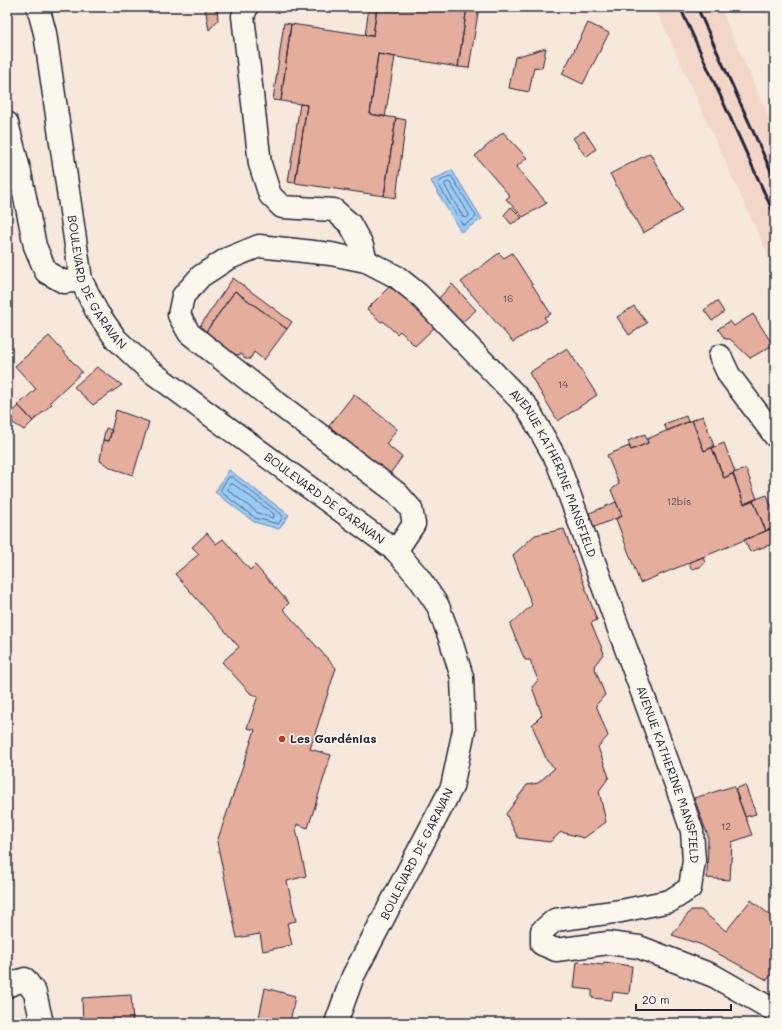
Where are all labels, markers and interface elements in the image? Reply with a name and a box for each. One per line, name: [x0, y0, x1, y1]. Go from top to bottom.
street label: BOULEVARD DE GARAVAN: [65, 214, 131, 352]
house number: 16: [503, 291, 513, 305]
house number: 14: [558, 377, 568, 391]
street label: AVENUE KATHERINE MANSFIELD: [507, 385, 601, 559]
street label: BOULEVARD DE GARAVAN: [261, 448, 388, 547]
house number: 12bis: [667, 494, 691, 508]
street label: AVENUE KATHERINE MANSFIELD: [633, 683, 703, 864]
place label: Les Gardénias: [290, 730, 376, 746]
marker: Les Gardénias: [277, 734, 287, 744]
street label: BOULEVARD DE GARAVAN: [376, 785, 456, 922]
house number: 12: [721, 819, 731, 833]
scale bar: [636, 986, 731, 1012]
text: 20 m: [642, 991, 670, 1007]

